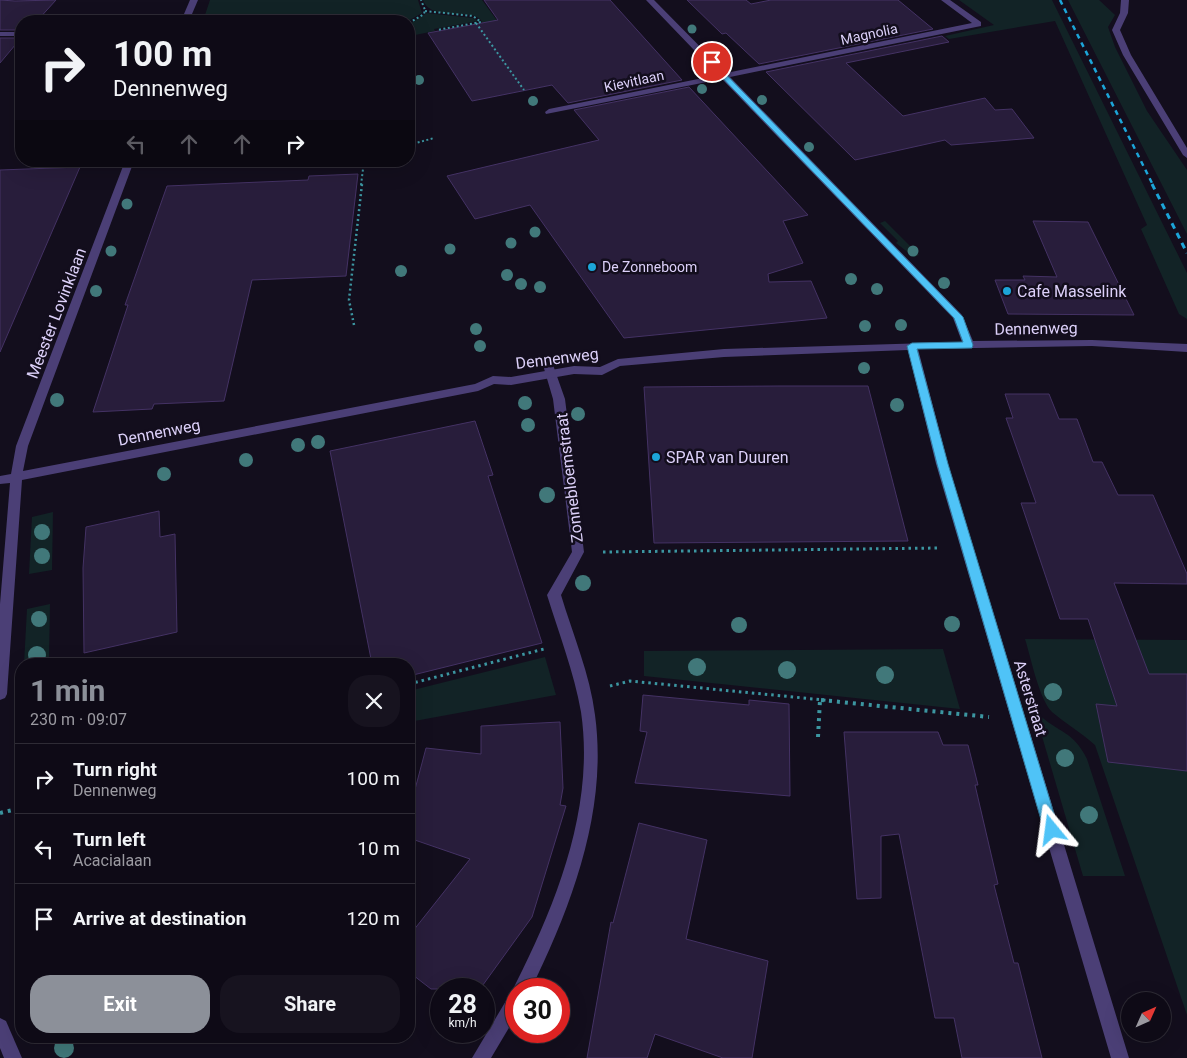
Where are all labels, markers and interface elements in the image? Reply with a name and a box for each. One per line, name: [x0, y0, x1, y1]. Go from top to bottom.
street label: Magnolia: [839, 20, 899, 48]
text: 100 m: [113, 34, 212, 75]
icon: right: [30, 35, 95, 100]
pin: [691, 41, 733, 83]
icon: arrive: [698, 48, 726, 76]
street label: Kievitlaan: [603, 67, 665, 95]
text: Dennenweg: [113, 76, 228, 101]
icon: left: [122, 130, 150, 158]
icon: ahead: [175, 130, 203, 158]
icon: ahead: [228, 130, 256, 158]
icon: right: [281, 130, 309, 158]
street label: Meester Lovinklaan: [23, 245, 90, 381]
place label: De Zonneboom: [602, 259, 697, 275]
marker: De Zonneboom: [586, 261, 598, 273]
place label: Cafe Masselink: [1017, 282, 1127, 301]
marker: Cafe Masselink: [1001, 285, 1013, 297]
street label: Dennenweg: [994, 318, 1078, 339]
street label: Dennenweg: [514, 344, 600, 373]
street label: Zonnebloemstraat: [552, 412, 587, 544]
street label: Dennenweg: [116, 415, 202, 450]
place label: SPAR van Duuren: [666, 448, 789, 467]
marker: SPAR van Duuren: [650, 451, 662, 463]
street label: Asterstraat: [1010, 658, 1051, 739]
text: 1 min: [30, 673, 105, 708]
button: close: [348, 675, 400, 727]
text: 230 m · 09:07: [30, 710, 127, 729]
text: Turn right: [73, 758, 157, 781]
icon: right: [30, 765, 58, 793]
text: 100 m: [347, 767, 400, 790]
text: Dennenweg: [73, 781, 156, 800]
position arrow: [1025, 803, 1077, 855]
text: Turn left: [73, 828, 146, 851]
icon: left: [30, 835, 58, 863]
text: 10 m: [357, 837, 400, 860]
text: Acacialaan: [73, 851, 152, 870]
icon: arrive: [30, 905, 58, 933]
text: Arrive at destination: [73, 907, 246, 930]
text: 120 m: [347, 907, 400, 930]
button: Exit: [30, 975, 210, 1033]
button: Share: [220, 975, 400, 1033]
speed limit sign: 30: [505, 978, 570, 1043]
text: 28: [448, 990, 477, 1019]
north arrow: [1121, 992, 1171, 1042]
map controls: [1121, 992, 1171, 1042]
text: km/h: [448, 1016, 477, 1030]

